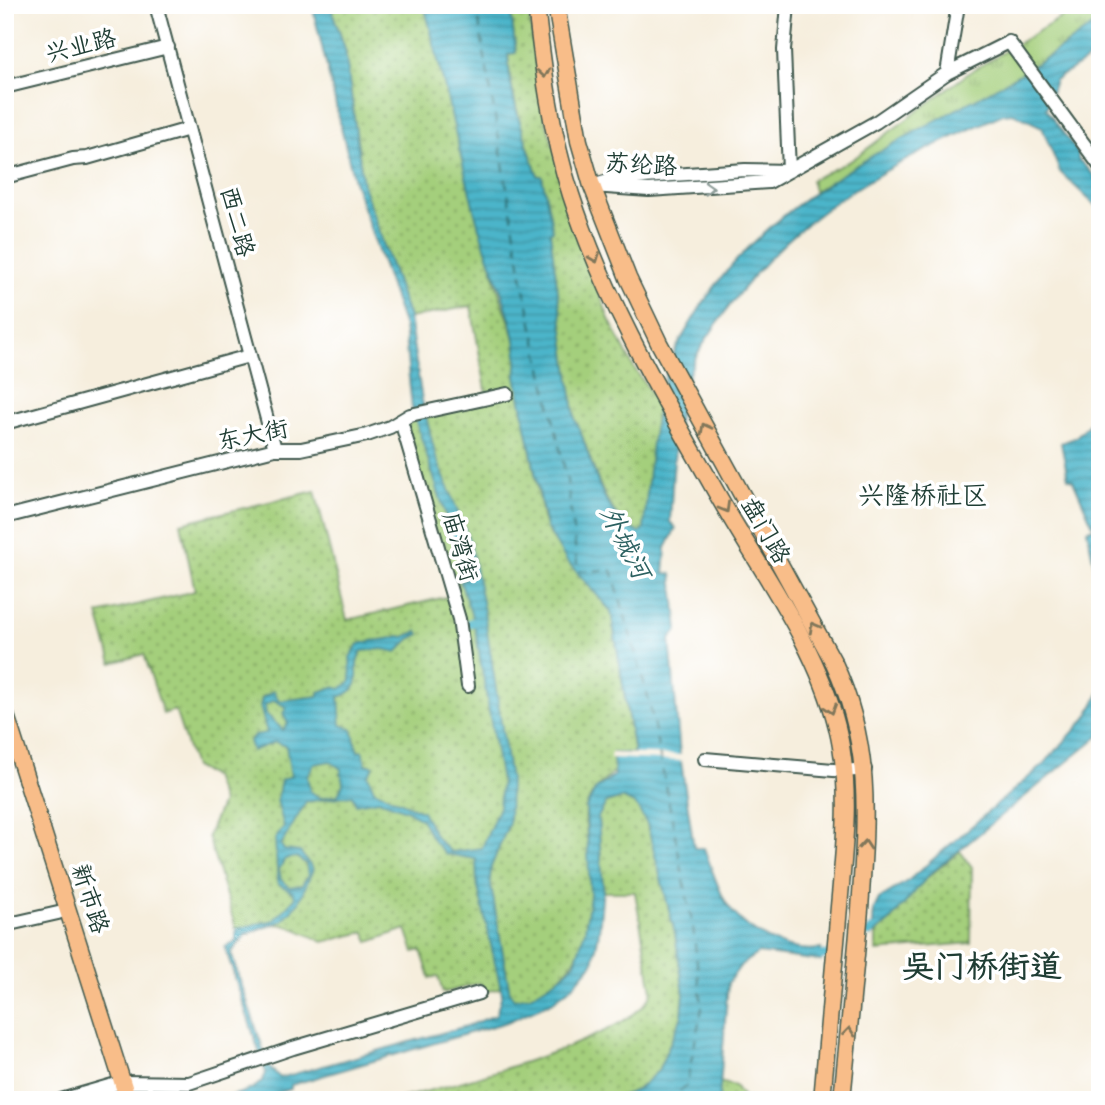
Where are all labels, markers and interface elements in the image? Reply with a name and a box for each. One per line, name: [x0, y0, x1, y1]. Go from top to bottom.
street label: 兴业路: [41, 19, 121, 75]
one-way arrow: [536, 67, 551, 79]
street label: 苏纶路: [604, 145, 678, 187]
one-way arrow: [704, 180, 715, 195]
street label: 西二路: [208, 182, 264, 262]
one-way arrow: [586, 252, 600, 264]
street label: 东大街: [214, 410, 292, 462]
one-way arrow: [700, 423, 713, 435]
district label: 兴隆桥社区: [858, 476, 988, 518]
street label: 盘门路: [730, 490, 800, 572]
water label: 外城河: [588, 499, 662, 591]
one-way arrow: [717, 501, 730, 513]
street label: 庙湾街: [430, 507, 488, 587]
one-way arrow: [809, 622, 823, 634]
one-way arrow: [823, 702, 838, 714]
one-way arrow: [857, 839, 872, 850]
street label: 新市路: [59, 859, 119, 939]
district label: 吴门桥街道: [902, 943, 1062, 994]
one-way arrow: [841, 1026, 856, 1037]

